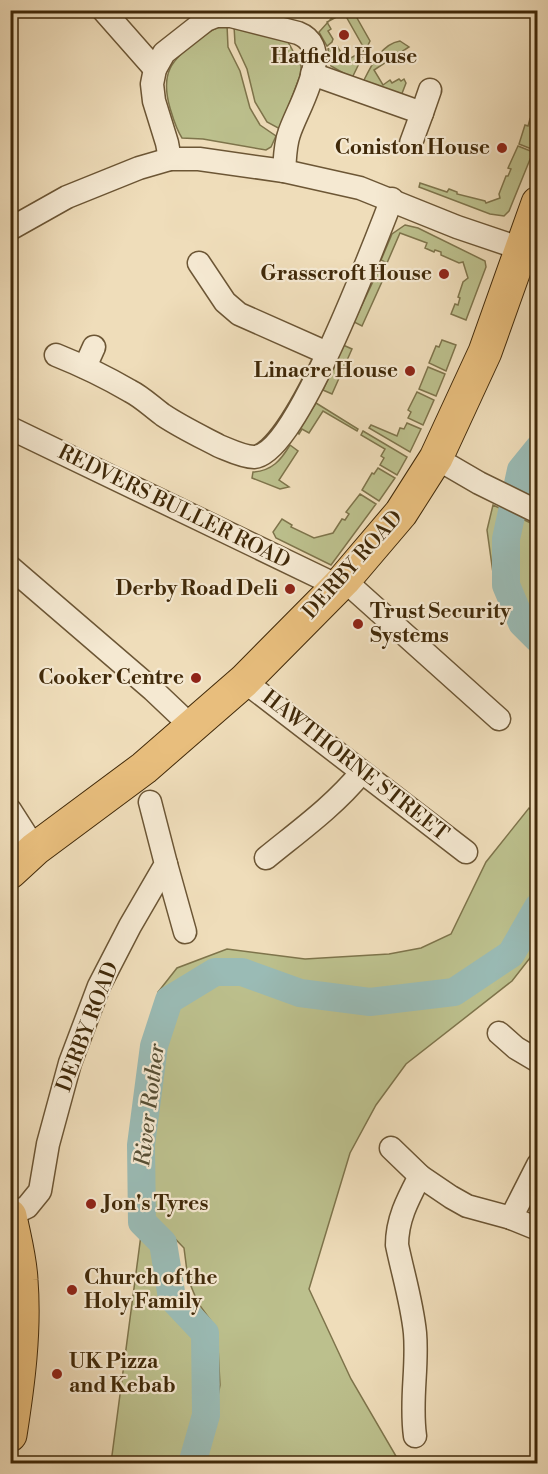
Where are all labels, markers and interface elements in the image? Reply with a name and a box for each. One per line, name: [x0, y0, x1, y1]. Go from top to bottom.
marker: Hatfield House: [337, 28, 351, 42]
place label: Hatfield House: [271, 44, 417, 70]
place label: Coniston House: [335, 135, 490, 161]
marker: Coniston House: [495, 141, 509, 155]
place label: Grasscroft House: [260, 261, 432, 287]
marker: Grasscroft House: [437, 267, 451, 281]
place label: Linacre House: [254, 358, 398, 384]
marker: Linacre House: [403, 364, 417, 378]
street label: REDVERS BULLER ROAD: [54, 439, 294, 575]
street label: DERBY ROAD: [297, 505, 409, 625]
place label: Derby Road Deli: [116, 576, 278, 602]
marker: Derby Road Deli: [283, 582, 297, 596]
place label: Trust Security Systems: [370, 599, 511, 649]
marker: Trust Security Systems: [351, 617, 365, 631]
place label: Cooker Centre: [38, 665, 184, 691]
marker: Cooker Centre: [189, 671, 203, 685]
street label: HAWTHORNE STREET: [256, 685, 454, 847]
street label: DERBY ROAD: [51, 958, 125, 1096]
water label: River Rother: [129, 1042, 171, 1169]
place label: Jon's Tyres: [100, 1191, 208, 1217]
marker: Jon's Tyres: [84, 1197, 98, 1211]
place label: Church of the Holy Family: [84, 1265, 217, 1315]
marker: Church of the Holy Family: [65, 1283, 79, 1297]
place label: UK Pizza and Kebab: [69, 1349, 176, 1399]
marker: UK Pizza and Kebab: [50, 1367, 64, 1381]

